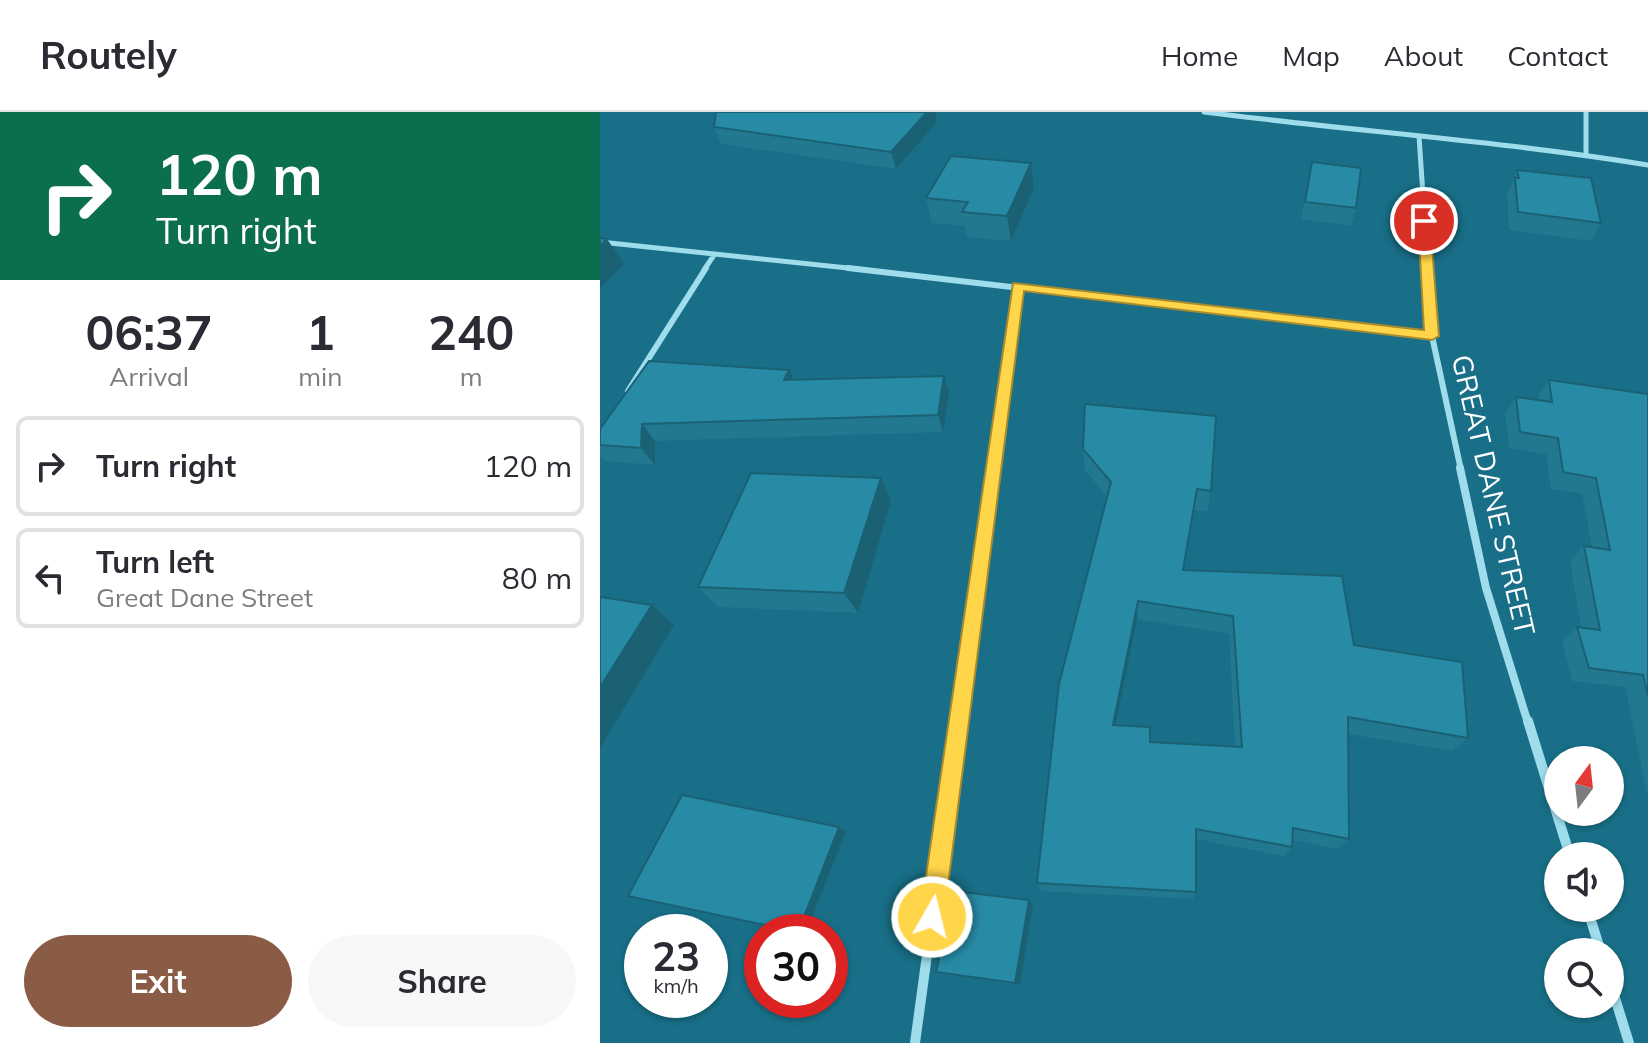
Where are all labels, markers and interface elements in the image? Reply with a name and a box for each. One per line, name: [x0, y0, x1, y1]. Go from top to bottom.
text: Routely: [40, 31, 177, 79]
text: Home: [1161, 38, 1238, 73]
text: Map: [1282, 38, 1340, 73]
text: About: [1384, 38, 1463, 73]
text: Contact: [1507, 38, 1608, 73]
text: 120 m: [156, 139, 323, 209]
icon: right: [24, 144, 128, 248]
pin: [1390, 187, 1458, 255]
icon: arrive: [1402, 199, 1446, 243]
text: Turn right: [156, 208, 317, 253]
text: 06:37: [86, 302, 213, 362]
text: 1: [306, 302, 335, 362]
text: 240: [428, 302, 514, 362]
street label: GREAT DANE STREET: [1445, 351, 1543, 639]
text: Arrival: [109, 360, 189, 393]
text: min: [298, 360, 342, 393]
text: m: [460, 360, 483, 393]
icon: right: [28, 444, 72, 488]
text: Turn right: [96, 447, 236, 485]
text: 120 m: [484, 447, 572, 485]
text: Turn left: [96, 543, 214, 581]
icon: left: [28, 556, 72, 600]
text: 80 m: [502, 559, 572, 597]
text: Great Dane Street: [96, 581, 313, 614]
north arrow: [1544, 746, 1624, 826]
map controls: [1544, 746, 1624, 1018]
button: sound: [1544, 842, 1624, 922]
position arrow: [890, 875, 974, 959]
speed limit sign: 30: [744, 914, 848, 1018]
text: 23: [652, 931, 700, 981]
button: Exit: [24, 935, 292, 1027]
button: Share: [308, 935, 576, 1027]
button: search: [1544, 938, 1624, 1018]
text: km/h: [653, 973, 699, 998]

